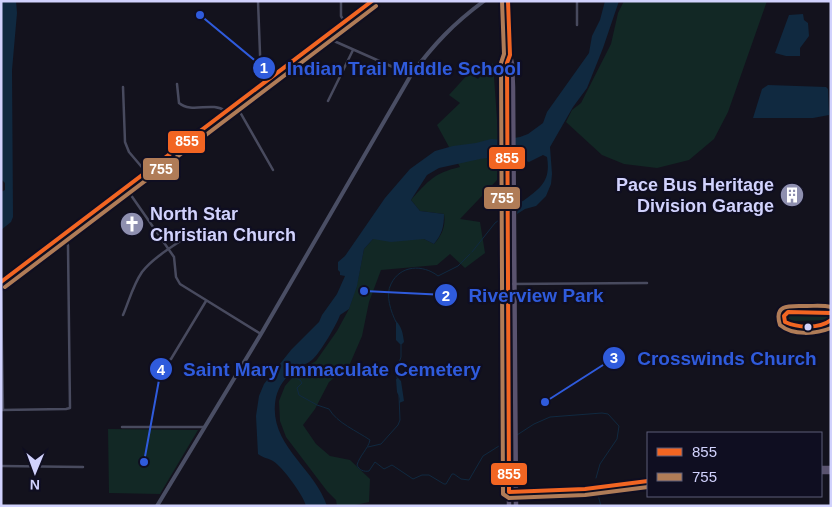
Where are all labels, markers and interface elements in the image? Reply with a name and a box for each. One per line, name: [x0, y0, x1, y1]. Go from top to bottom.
callout: Indian Trail Middle School: [251, 51, 531, 85]
text: Indian Trail Middle School: [287, 58, 521, 79]
text: 1: [260, 59, 268, 76]
line badge: 855: [167, 130, 206, 154]
text: 855: [175, 133, 199, 149]
line badge: 855: [488, 146, 526, 170]
text: 855: [495, 150, 519, 166]
line badge: 755: [142, 157, 180, 181]
text: 755: [149, 161, 173, 177]
place label: Pace Bus Heritage Division Garage: [616, 175, 774, 216]
building icon: Pace Bus Heritage Division Garage: [779, 182, 805, 208]
line badge: 755: [483, 186, 521, 210]
text: 755: [490, 190, 514, 206]
place label: North Star Christian Church: [150, 204, 296, 245]
church icon: North Star Christian Church: [119, 211, 145, 237]
callout: Riverview Park: [434, 278, 614, 312]
text: Riverview Park: [468, 285, 604, 306]
text: 2: [442, 287, 450, 304]
unlabelled marker: [803, 322, 813, 332]
callout: Crosswinds Church: [602, 341, 826, 375]
text: Crosswinds Church: [637, 348, 817, 369]
text: 3: [610, 349, 618, 366]
callout: Saint Mary Immaculate Cemetery: [148, 352, 491, 386]
text: Saint Mary Immaculate Cemetery: [183, 359, 481, 380]
text: 4: [157, 361, 166, 378]
legend: [647, 432, 822, 497]
text: 855: [692, 443, 717, 460]
north arrow: [10, 447, 60, 497]
line badge: 855: [490, 462, 528, 486]
text: 855: [497, 466, 521, 482]
text: 755: [692, 468, 717, 485]
text: N: [30, 477, 40, 493]

